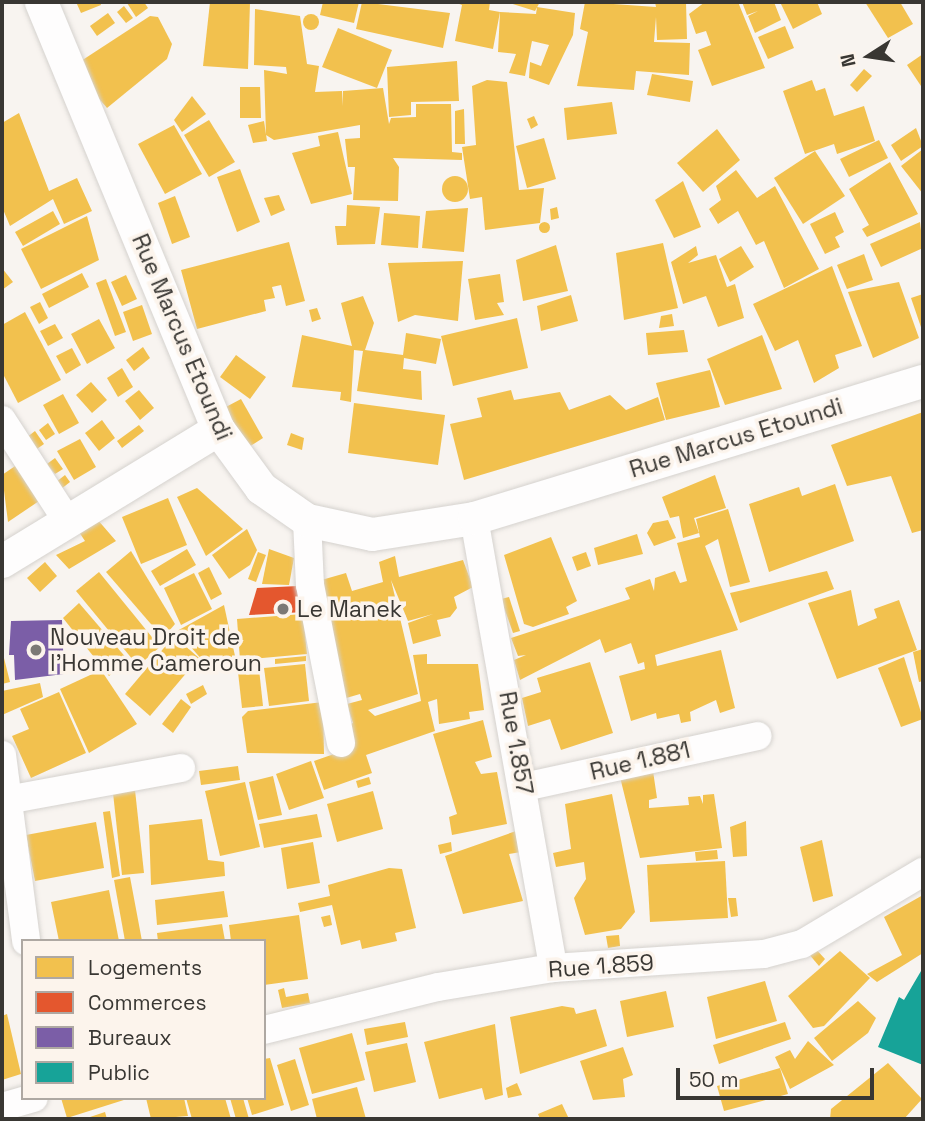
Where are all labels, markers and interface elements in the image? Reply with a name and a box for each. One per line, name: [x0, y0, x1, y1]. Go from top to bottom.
north arrow: [834, 21, 904, 91]
text: N: [834, 52, 862, 69]
street label: Rue Marcus Etoundi: [126, 230, 238, 444]
street label: Rue Marcus Etoundi: [626, 392, 846, 484]
place label: Le Manek: [297, 595, 402, 623]
marker: Le Manek: [275, 601, 291, 617]
place label: Nouveau Droit de l'Homme Cameroun: [50, 623, 262, 677]
marker: Nouveau Droit de l'Homme Cameroun: [28, 642, 44, 658]
street label: Rue 1.857: [493, 689, 539, 797]
street label: Rue 1.881: [587, 736, 693, 786]
legend: [21, 939, 266, 1100]
street label: Rue 1.859: [547, 949, 655, 983]
text: Logements: [88, 954, 202, 981]
text: Commerces: [88, 989, 207, 1016]
text: Bureaux: [88, 1024, 172, 1051]
scale bar: [680, 1054, 878, 1098]
text: Public: [88, 1059, 150, 1086]
text: 50 m: [689, 1066, 739, 1093]

